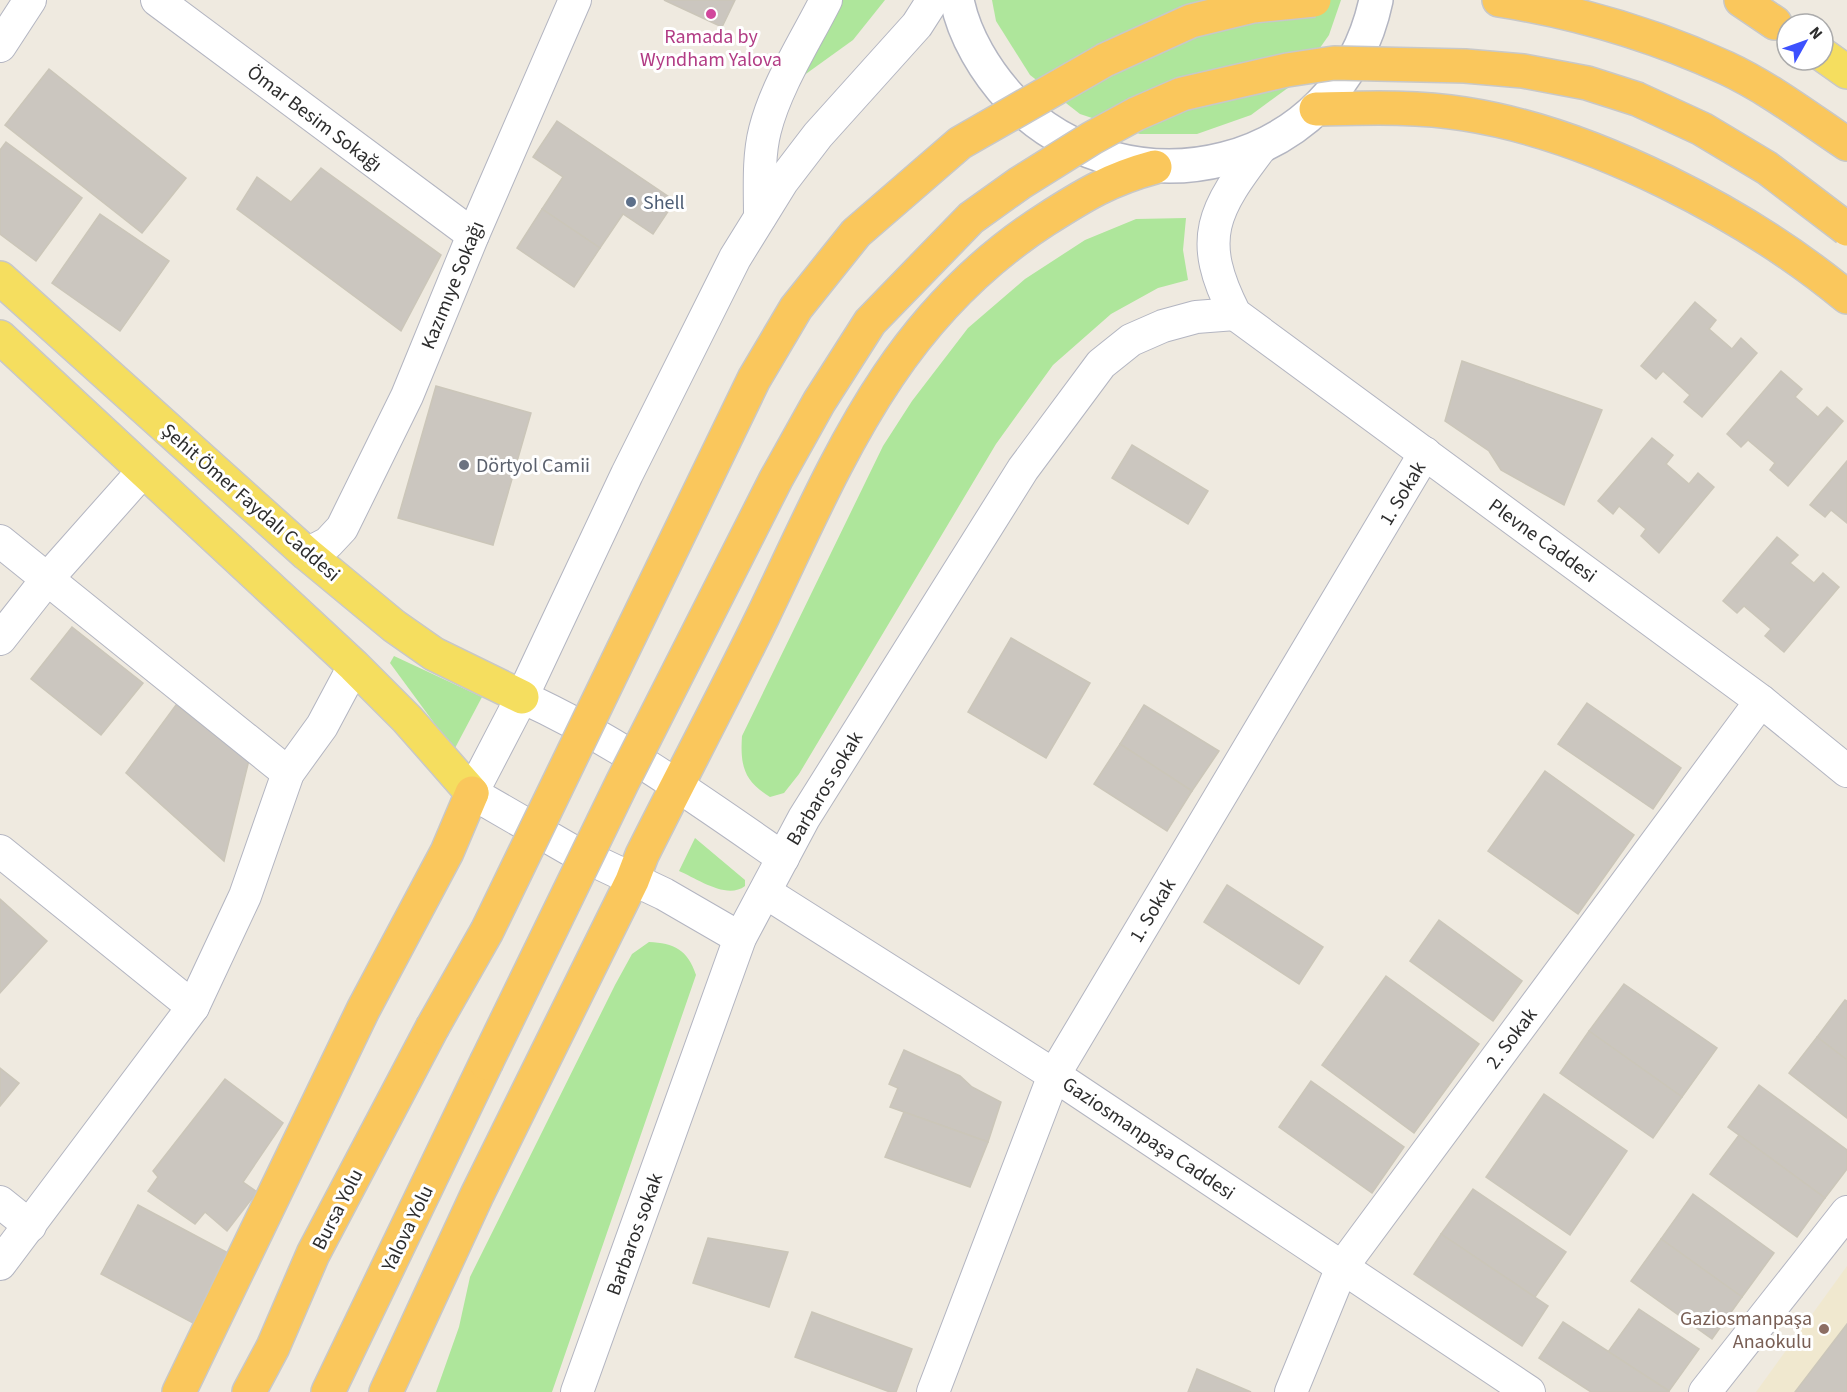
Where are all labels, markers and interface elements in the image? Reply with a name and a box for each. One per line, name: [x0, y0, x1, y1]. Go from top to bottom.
marker: Ramada by Wyndham Yalova: [704, 7, 718, 21]
north arrow: [1775, 12, 1835, 72]
text: N: [1804, 22, 1828, 44]
place label: Ramada by Wyndham Yalova: [640, 23, 782, 74]
street label: Ömar Besim Sokağı: [241, 59, 388, 179]
place label: Shell: [643, 189, 685, 217]
marker: Shell: [624, 195, 638, 209]
street label: Kazımıye Sokağı: [414, 217, 491, 354]
street label: Şehit Ömer Faydalı Caddesi: [155, 417, 346, 588]
place label: Dörtyol Camii: [476, 452, 590, 480]
street label: 1. Sokak: [1373, 456, 1433, 531]
marker: Dörtyol Camii: [457, 458, 471, 472]
street label: Plevne Caddesi: [1483, 492, 1602, 590]
street label: Barbaros sokak: [780, 726, 870, 851]
street label: 1. Sokak: [1123, 873, 1183, 948]
street label: 2. Sokak: [1480, 1002, 1544, 1075]
street label: Gaziosmanpaşa Caddesi: [1057, 1070, 1240, 1207]
street label: Bursa Yolu: [306, 1164, 370, 1255]
street label: Barbaros sokak: [600, 1169, 670, 1299]
street label: Yalova Yolu: [375, 1181, 441, 1277]
place label: Gaziosmanpaşa Anaokulu: [1680, 1305, 1812, 1356]
marker: Gaziosmanpaşa Anaokulu: [1817, 1322, 1831, 1336]

